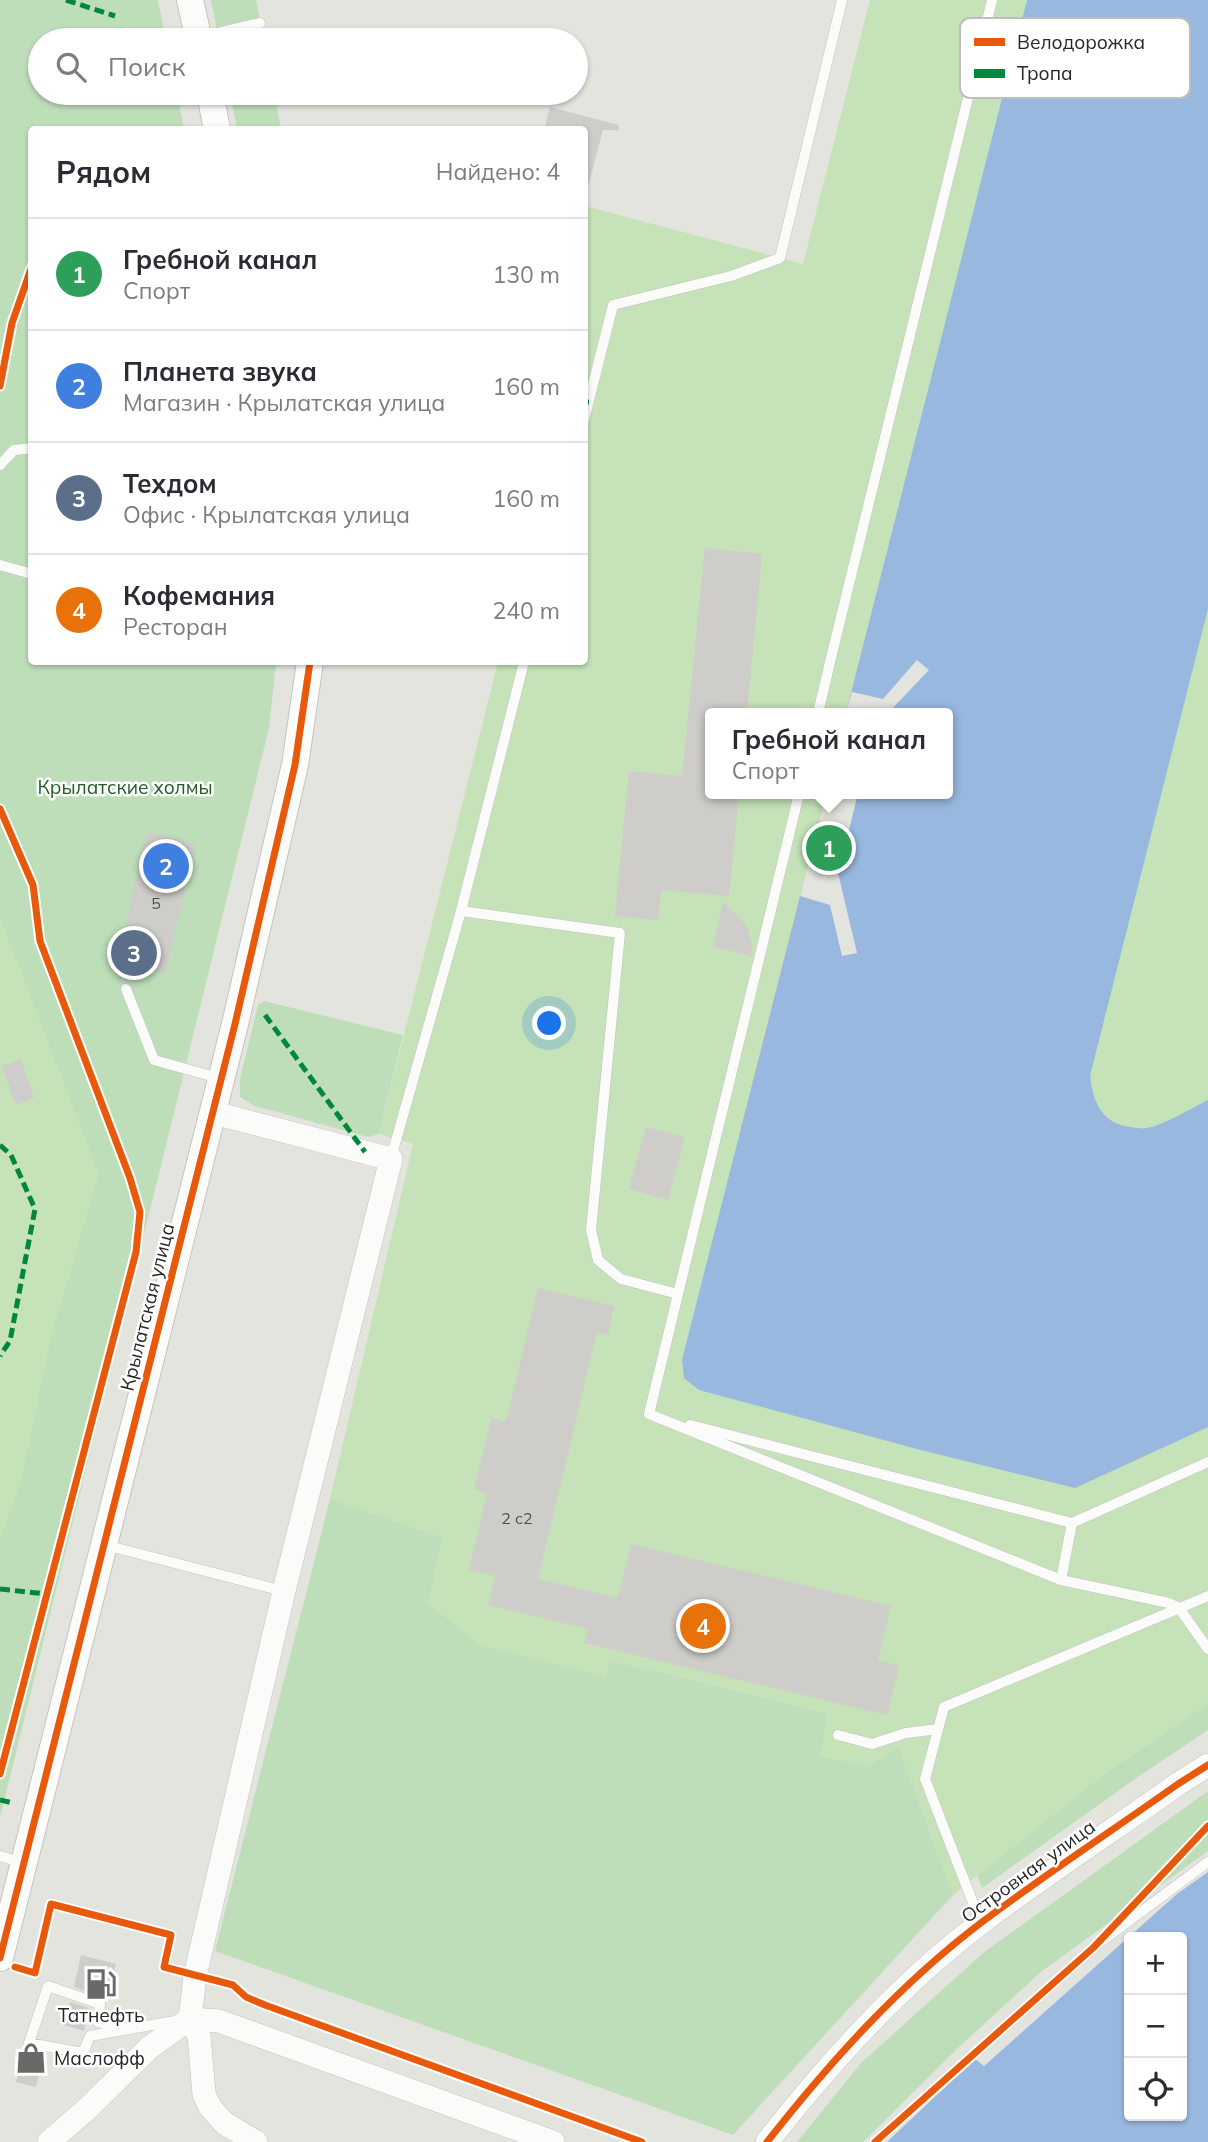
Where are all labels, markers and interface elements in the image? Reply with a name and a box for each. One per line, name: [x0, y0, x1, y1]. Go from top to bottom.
legend: [960, 18, 1190, 98]
search box: [28, 28, 588, 105]
text: Велодорожка: [1017, 30, 1145, 54]
icon: search: [52, 48, 90, 86]
text: Поиск: [108, 50, 186, 83]
text: Тропа: [1017, 61, 1073, 85]
text: Рядом: [56, 153, 151, 191]
text: Найдено: 4: [436, 157, 560, 186]
text: Гребной канал: [123, 243, 317, 276]
text: 1: [72, 260, 86, 289]
text: 130 m: [492, 260, 560, 289]
text: Спорт: [123, 276, 190, 305]
text: Планета звука: [123, 355, 317, 388]
text: 2: [72, 372, 86, 401]
text: 160 m: [492, 372, 560, 401]
text: Магазин · Крылатская улица: [123, 388, 445, 417]
text: Техдом: [123, 467, 217, 500]
text: 3: [72, 484, 86, 513]
text: 160 m: [492, 484, 560, 513]
text: Офис · Крылатская улица: [123, 500, 410, 529]
text: Кофемания: [123, 579, 275, 612]
text: 4: [72, 596, 86, 625]
text: 240 m: [492, 596, 560, 625]
text: Ресторан: [123, 612, 228, 641]
popup: [705, 708, 953, 799]
text: Гребной канал: [732, 723, 926, 756]
text: Спорт: [732, 756, 799, 785]
park label: Крылатские холмы: [37, 775, 213, 799]
pin: 1: [806, 822, 852, 874]
pin: 2: [143, 840, 189, 892]
house number: 5: [151, 893, 161, 913]
pin: 3: [111, 927, 157, 979]
your location: [532, 1006, 566, 1040]
street label: Крылатская улица: [115, 1221, 179, 1393]
house number: 2 с2: [501, 1508, 533, 1528]
pin: 4: [680, 1600, 726, 1652]
street label: Островная улица: [956, 1814, 1100, 1928]
map controls: [1124, 1932, 1187, 2121]
button: +: [1124, 1932, 1187, 1995]
fuel station icon: Татнефть: [84, 1967, 118, 2001]
button: −: [1124, 1995, 1187, 2058]
place label: Татнефть: [58, 2003, 144, 2027]
shop icon: Маслофф: [14, 2041, 48, 2075]
place label: Маслофф: [54, 2046, 145, 2070]
button: locate: [1124, 2058, 1187, 2121]

